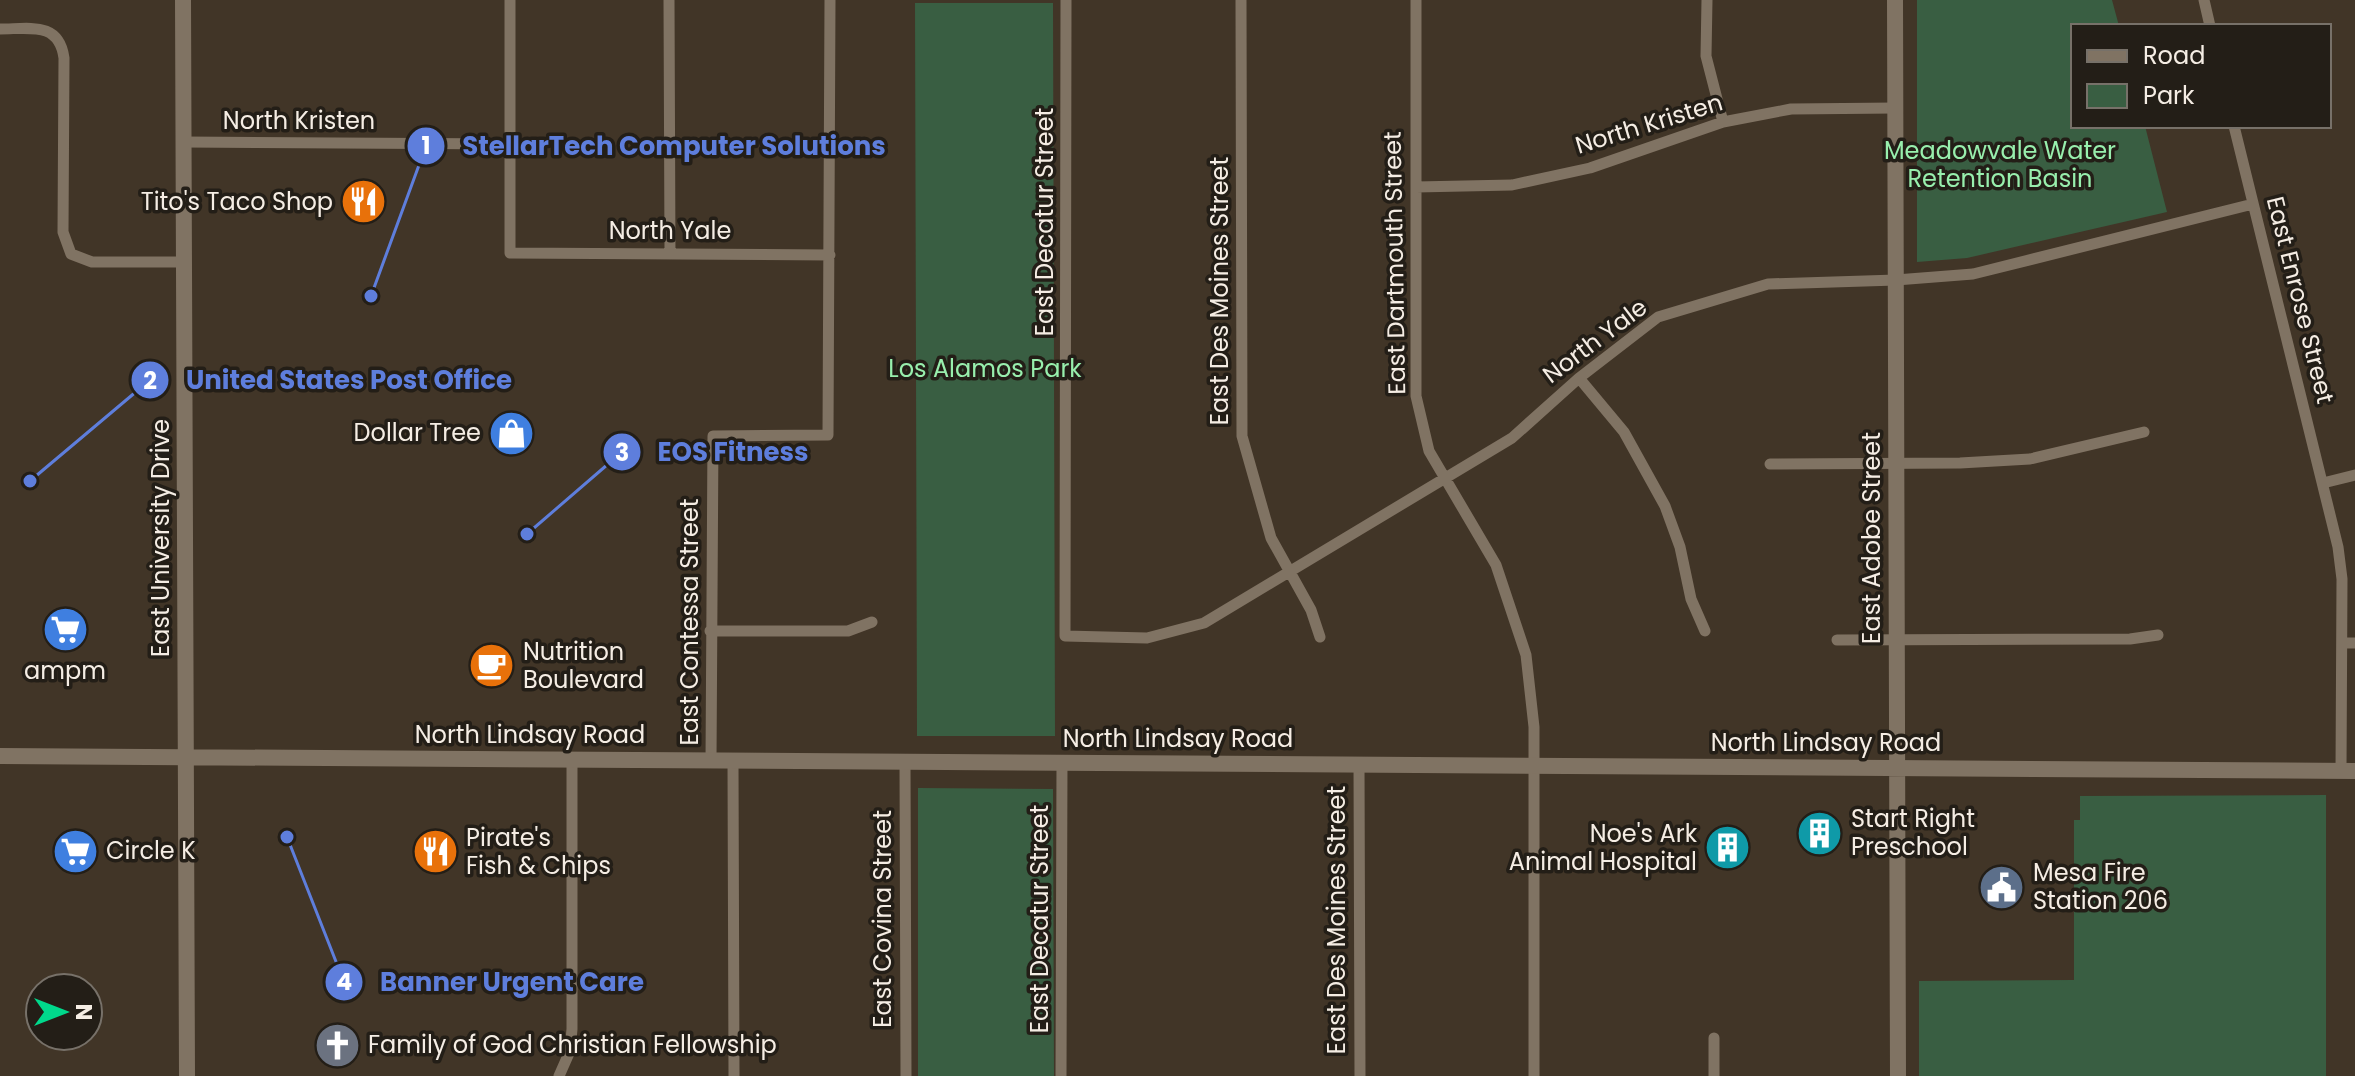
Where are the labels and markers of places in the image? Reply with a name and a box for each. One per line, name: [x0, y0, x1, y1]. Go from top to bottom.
callout: StellarTech Computer Solutions: [406, 121, 902, 171]
restaurant icon: Tito's Taco Shop: [340, 178, 388, 226]
place label: Tito's Taco Shop: [141, 185, 333, 218]
callout: United States Post Office: [130, 355, 528, 405]
shop icon: Dollar Tree: [488, 409, 536, 457]
place label: Dollar Tree: [354, 416, 481, 449]
callout: EOS Fitness: [602, 427, 825, 477]
supermarket icon: ampm: [41, 605, 89, 653]
place label: Nutrition Boulevard: [523, 635, 644, 696]
cafe icon: Nutrition Boulevard: [468, 642, 516, 690]
place label: ampm: [24, 654, 106, 687]
place label: Start Right Preschool: [1851, 802, 1975, 863]
building icon: Start Right Preschool: [1796, 809, 1844, 857]
place label: Noe's Ark Animal Hospital: [1509, 817, 1698, 878]
place label: Pirate's Fish & Chips: [466, 821, 611, 882]
building icon: Noe's Ark Animal Hospital: [1704, 824, 1752, 872]
supermarket icon: Circle K: [51, 827, 99, 875]
restaurant icon: Pirate's Fish & Chips: [411, 828, 459, 876]
place label: Circle K: [106, 834, 196, 867]
place label: Mesa Fire Station 206: [2033, 856, 2168, 917]
public building icon: Mesa Fire Station 206: [1978, 863, 2026, 911]
callout: Banner Urgent Care: [324, 957, 660, 1007]
church icon: Family of God Christian Fellowship: [313, 1021, 361, 1069]
place label: Family of God Christian Fellowship: [368, 1028, 777, 1061]

